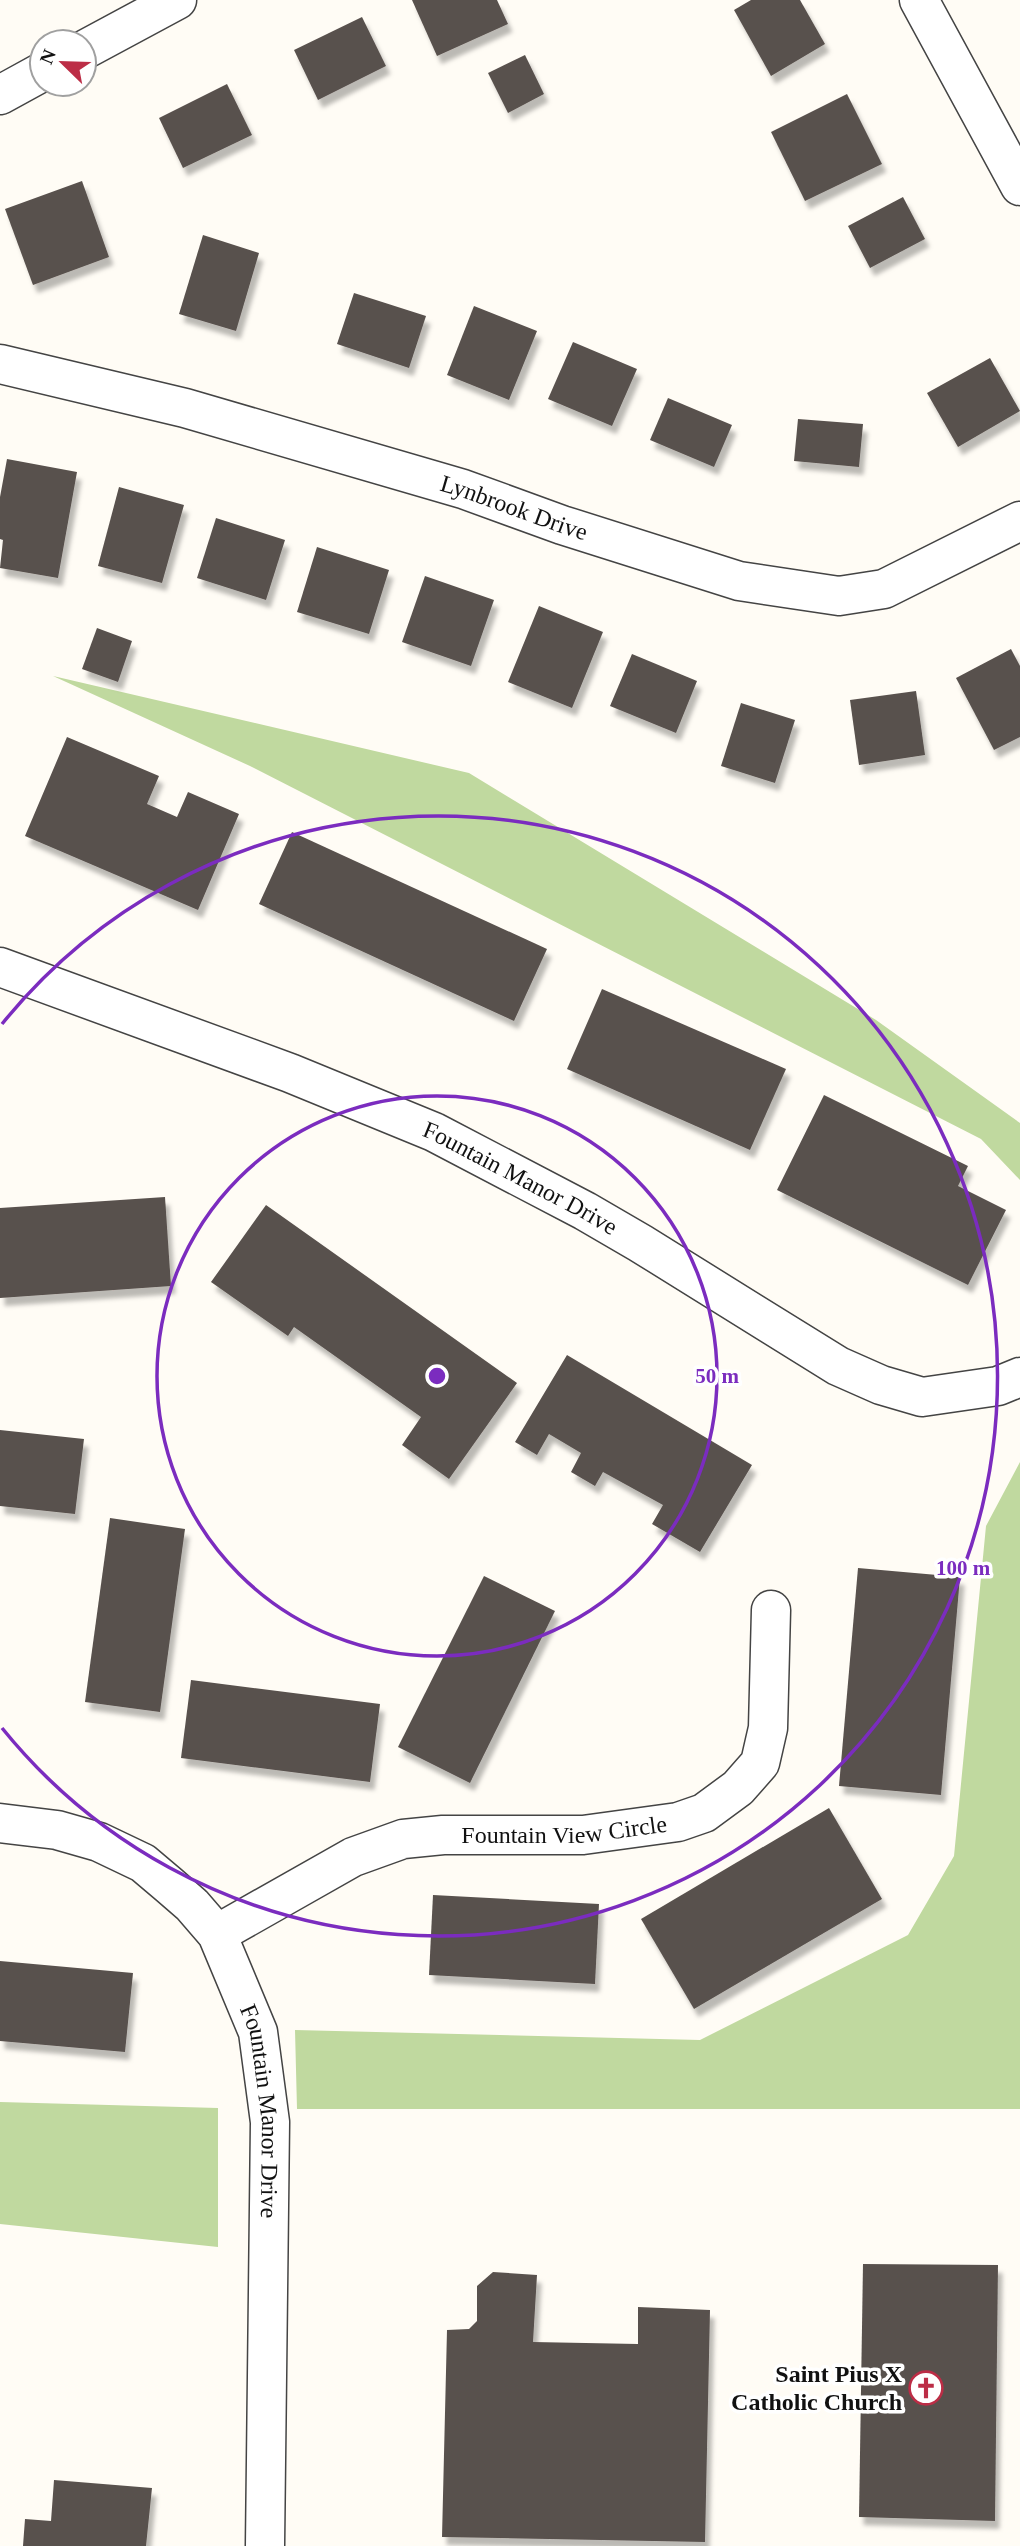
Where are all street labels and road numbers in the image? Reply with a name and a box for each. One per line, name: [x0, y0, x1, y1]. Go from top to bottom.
street label: Lynbrook Drive: [438, 470, 591, 545]
street label: Fountain Manor Drive: [419, 1116, 622, 1240]
street label: Fountain View Circle: [461, 1811, 668, 1848]
street label: Fountain Manor Drive: [235, 2000, 283, 2218]

